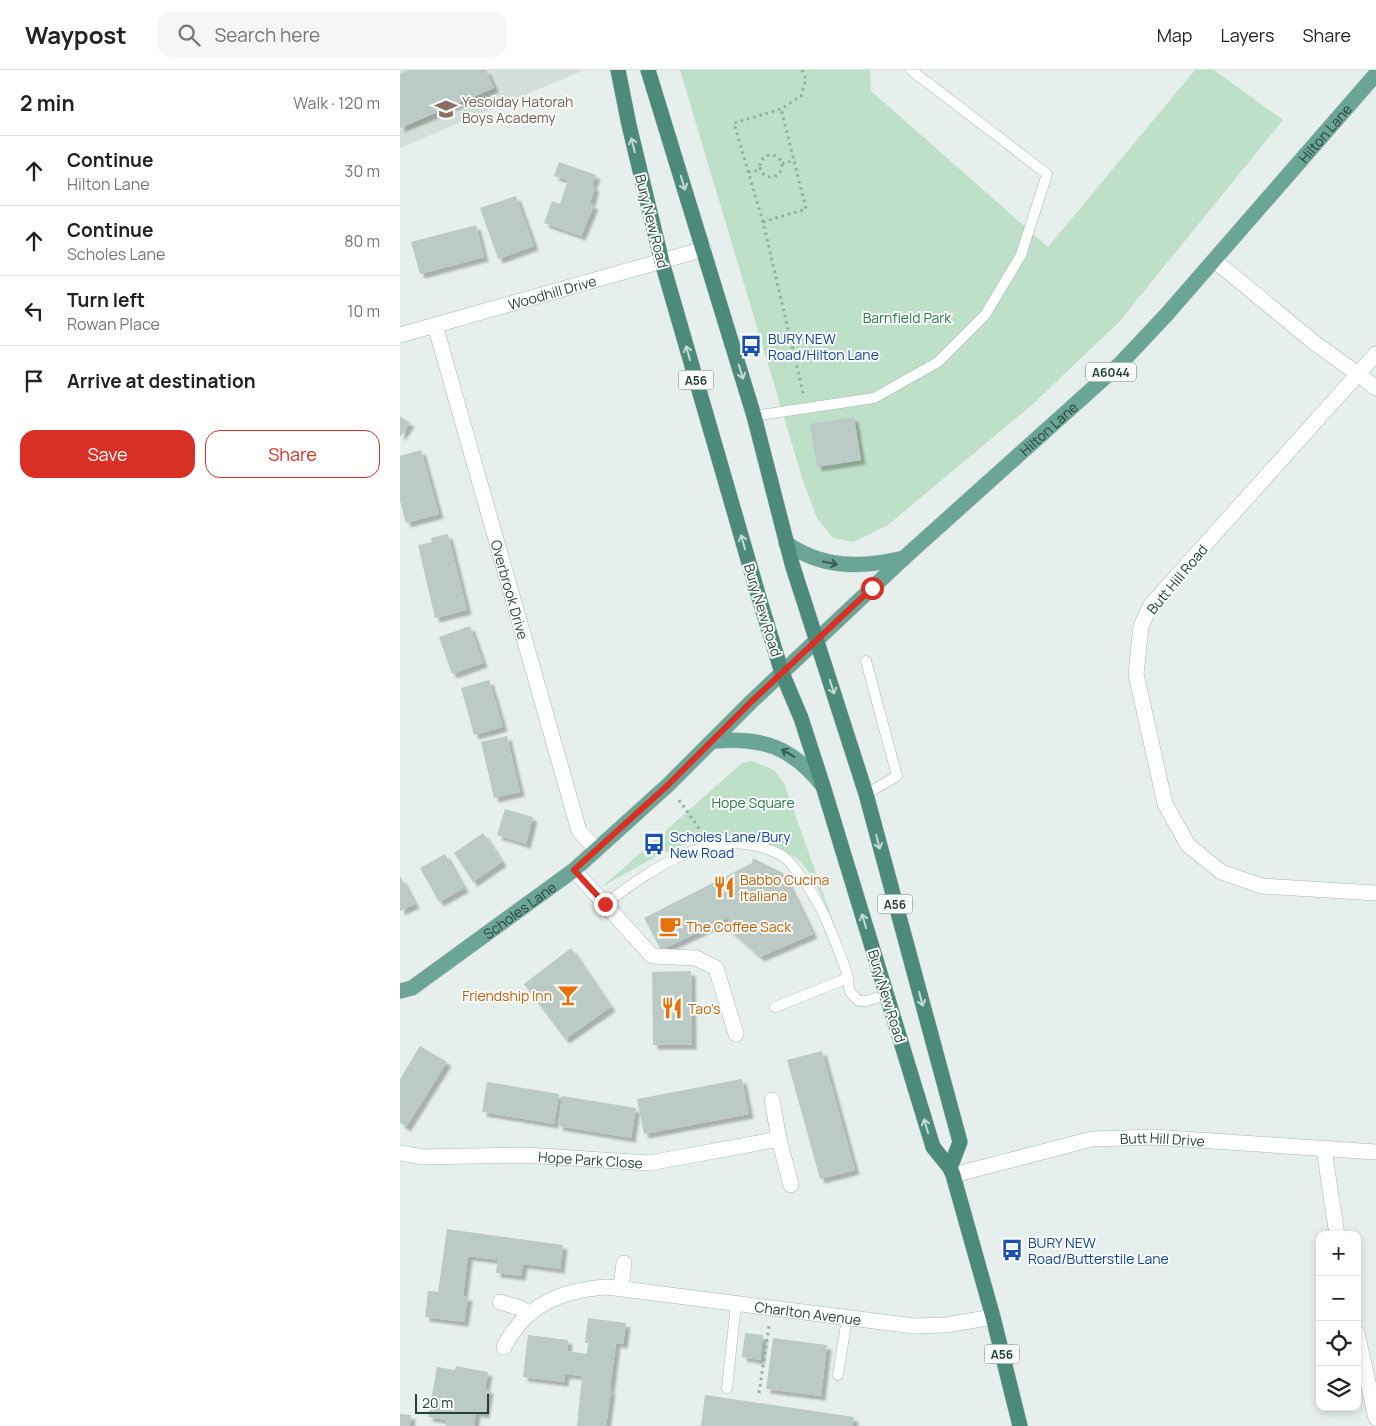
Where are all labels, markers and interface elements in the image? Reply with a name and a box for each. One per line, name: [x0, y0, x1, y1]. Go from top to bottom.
search box: [157, 12, 507, 57]
text: Waypost: [25, 18, 127, 51]
icon: search: [175, 21, 203, 49]
text: Search here: [215, 22, 320, 48]
text: Map: [1157, 23, 1192, 47]
text: Layers: [1220, 23, 1274, 47]
text: Share: [1302, 23, 1351, 47]
text: 2 min: [20, 89, 75, 117]
text: Walk · 120 m: [293, 92, 380, 114]
place label: Yesoiday Hatorah Boys Academy: [462, 92, 573, 127]
school or university icon: Yesoiday Hatorah Boys Academy: [433, 96, 459, 122]
street label: Hilton Lane: [1294, 99, 1356, 166]
one-way arrow: [628, 137, 638, 153]
text: Continue: [67, 147, 153, 173]
icon: ahead: [20, 157, 48, 185]
text: 30 m: [345, 160, 380, 182]
street label: Bury New Road: [631, 172, 673, 270]
text: Hilton Lane: [67, 173, 150, 195]
one-way arrow: [679, 175, 689, 191]
text: Continue: [67, 217, 153, 243]
icon: ahead: [20, 227, 48, 255]
text: 80 m: [344, 230, 380, 252]
text: Scholes Lane: [67, 243, 165, 265]
street label: Woodhill Drive: [506, 270, 598, 314]
text: Turn left: [67, 287, 145, 313]
icon: left: [20, 297, 48, 325]
text: 10 m: [347, 300, 380, 322]
park label: Barnfield Park: [863, 308, 952, 327]
text: Rowan Place: [67, 313, 160, 335]
place label: BURY NEW Road/Hilton Lane: [768, 329, 879, 364]
bus stop icon: BURY NEW Road/Hilton Lane: [738, 333, 764, 359]
one-way arrow: [683, 345, 693, 361]
road number: A6044: [1086, 362, 1136, 382]
one-way arrow: [736, 364, 746, 380]
icon: arrive: [20, 367, 48, 395]
text: Arrive at destination: [67, 368, 256, 394]
road number: A56: [678, 370, 714, 390]
street label: Hilton Lane: [1015, 397, 1082, 460]
button: Save: [20, 430, 195, 478]
button: Share: [205, 430, 380, 478]
one-way arrow: [738, 535, 748, 551]
street label: Overbrook Drive: [487, 538, 533, 641]
street label: Butt Hill Road: [1142, 540, 1212, 618]
one-way arrow: [822, 558, 838, 568]
street label: Bury New Road: [740, 561, 786, 659]
route start: [861, 577, 884, 600]
one-way arrow: [827, 678, 837, 694]
one-way arrow: [781, 748, 795, 759]
park label: Hope Square: [711, 793, 795, 812]
place label: Scholes Lane/Bury New Road: [670, 827, 791, 862]
bus stop icon: Scholes Lane/Bury New Road: [641, 831, 667, 857]
one-way arrow: [874, 834, 883, 850]
place label: Babbo Cucina Italiana: [740, 870, 829, 905]
restaurant icon: Babbo Cucina Italiana: [711, 874, 737, 900]
street label: Scholes Lane: [479, 877, 560, 943]
route end: [594, 893, 617, 916]
road number: A56: [878, 894, 912, 914]
cafe icon: The Coffee Sack: [657, 913, 683, 939]
one-way arrow: [858, 913, 868, 929]
place label: The Coffee Sack: [686, 917, 792, 936]
street label: Bury New Road: [864, 947, 910, 1045]
bar icon: Friendship Inn: [555, 982, 581, 1008]
place label: Friendship Inn: [462, 986, 552, 1005]
one-way arrow: [917, 991, 926, 1007]
restaurant icon: Tao's: [659, 995, 685, 1021]
place label: Tao's: [688, 999, 720, 1018]
one-way arrow: [921, 1119, 931, 1135]
street label: Butt Hill Drive: [1120, 1127, 1205, 1150]
street label: Hope Park Close: [537, 1146, 644, 1172]
map controls: [1316, 1231, 1361, 1411]
button: +: [1316, 1231, 1361, 1276]
place label: BURY NEW Road/Butterstile Lane: [1028, 1233, 1169, 1268]
bus stop icon: BURY NEW Road/Butterstile Lane: [999, 1237, 1025, 1263]
button: −: [1316, 1276, 1361, 1321]
street label: Charlton Avenue: [753, 1296, 862, 1329]
button: locate: [1316, 1321, 1361, 1366]
road number: A56: [984, 1344, 1020, 1364]
button: layers: [1316, 1366, 1361, 1411]
scale bar: [415, 1391, 489, 1414]
text: 20 m: [422, 1393, 453, 1412]

